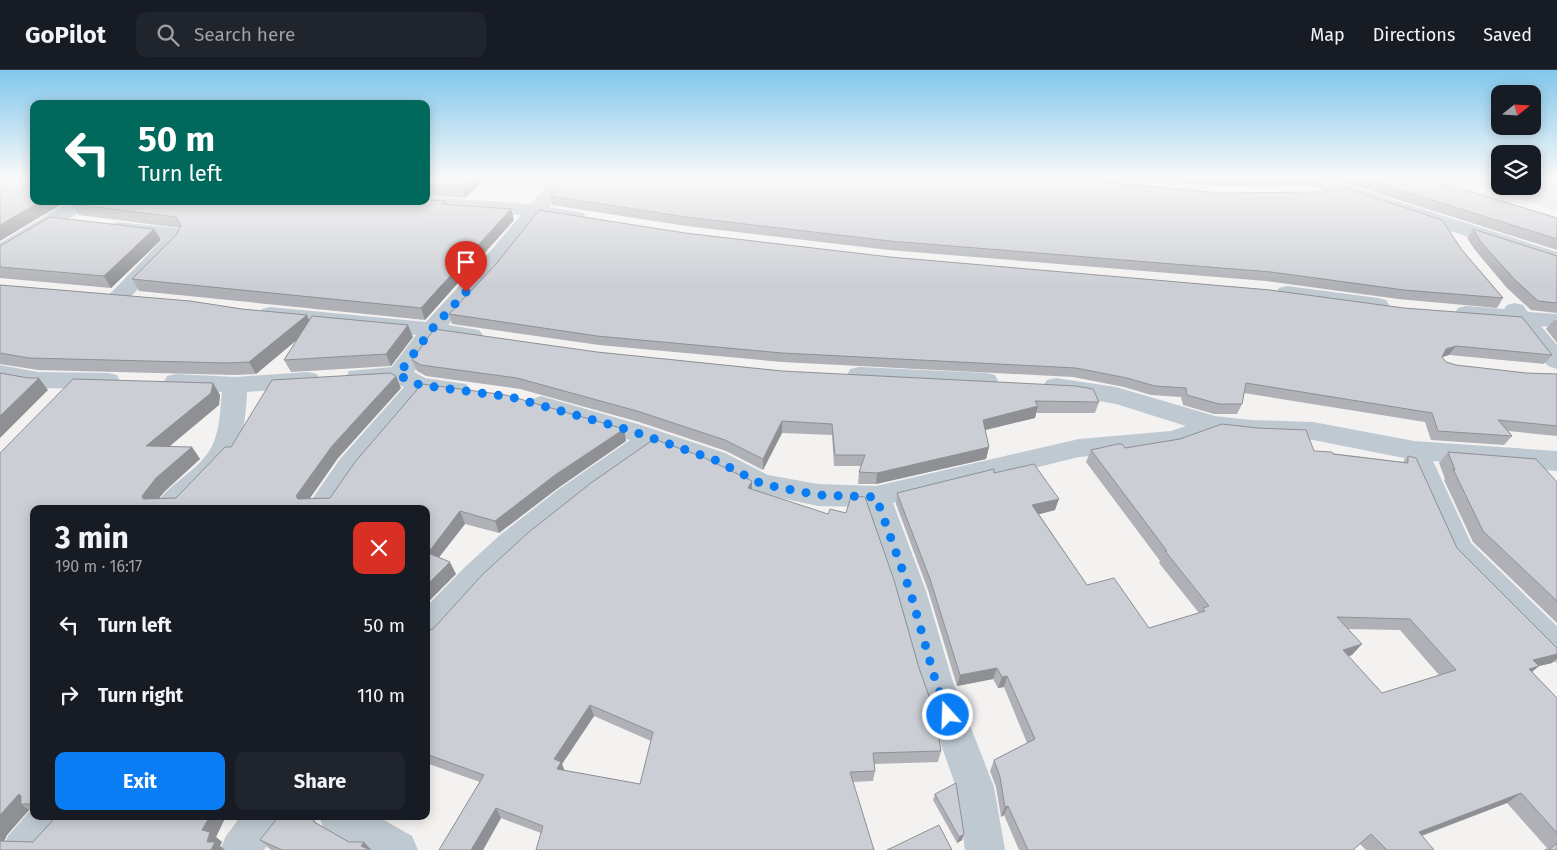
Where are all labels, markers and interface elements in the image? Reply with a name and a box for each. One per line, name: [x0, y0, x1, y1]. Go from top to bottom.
search box: [136, 12, 486, 57]
text: GoPilot: [25, 21, 106, 49]
icon: search: [154, 21, 182, 49]
text: Search here: [194, 23, 295, 46]
text: Map: [1310, 24, 1345, 46]
text: Directions: [1373, 24, 1455, 46]
text: Saved: [1483, 24, 1532, 46]
north arrow: [1491, 85, 1541, 135]
map controls: [1491, 85, 1541, 195]
text: 50 m: [138, 118, 215, 160]
icon: left: [55, 120, 120, 185]
button: layers: [1491, 145, 1541, 195]
text: Turn left: [138, 160, 222, 187]
pin: [445, 241, 487, 292]
icon: arrive: [452, 248, 480, 276]
text: 3 min: [55, 520, 129, 556]
button: close: [353, 522, 405, 574]
text: 190 m · 16:17: [55, 557, 142, 576]
icon: left: [55, 611, 83, 639]
text: Turn left: [98, 614, 172, 637]
text: 50 m: [364, 614, 405, 637]
icon: right: [55, 681, 83, 709]
text: Turn right: [98, 684, 183, 707]
text: 110 m: [357, 684, 405, 707]
position arrow: [921, 688, 973, 740]
button: Exit: [55, 752, 225, 810]
button: Share: [235, 752, 405, 810]

